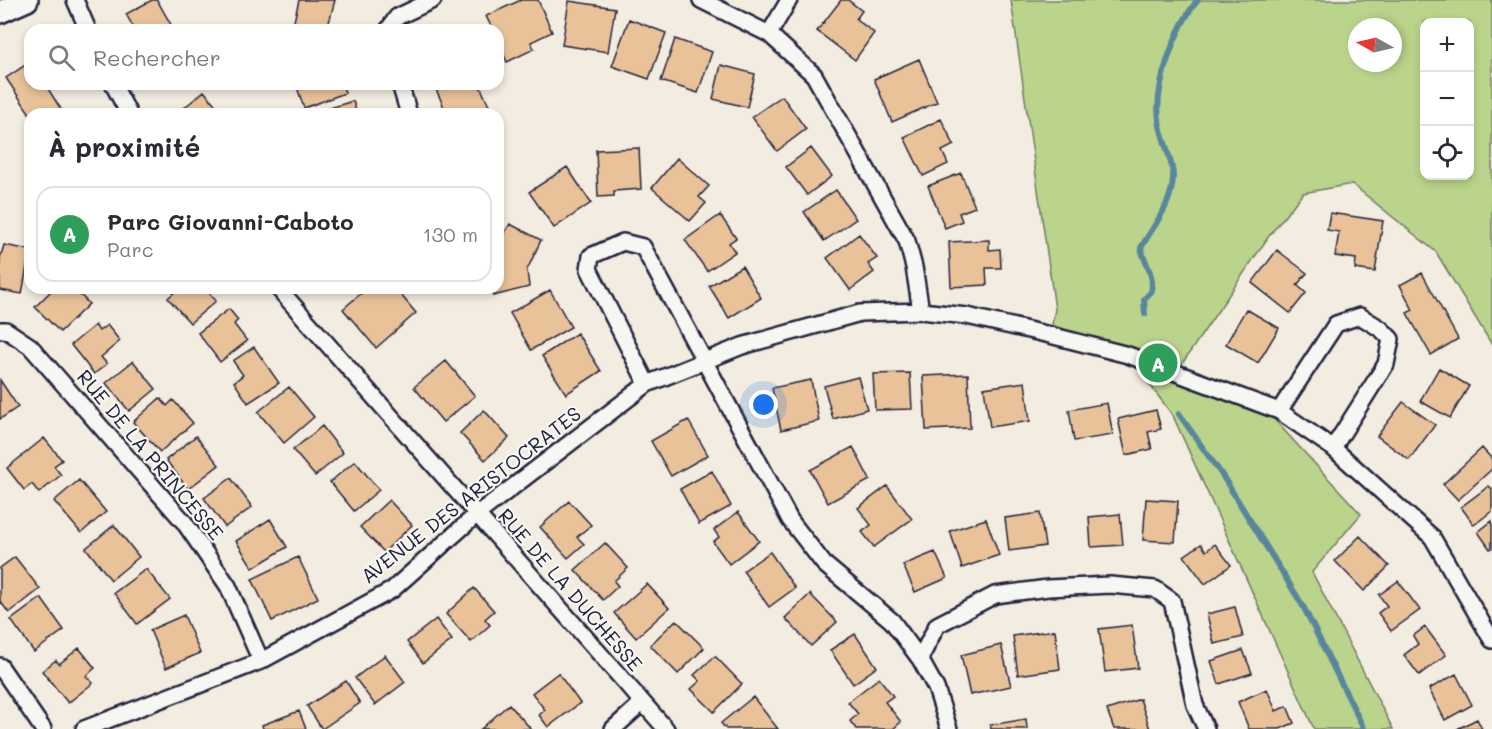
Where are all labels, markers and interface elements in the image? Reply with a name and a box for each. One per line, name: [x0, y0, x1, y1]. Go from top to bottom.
north arrow: [1348, 18, 1402, 72]
map controls: [1420, 18, 1474, 180]
button: +: [1420, 18, 1474, 72]
search box: [24, 24, 504, 90]
icon: search: [45, 41, 78, 74]
text: Rechercher: [93, 43, 221, 72]
button: −: [1420, 72, 1474, 126]
button: locate: [1420, 126, 1474, 180]
text: À proximité: [48, 130, 200, 164]
text: Parc Giovanni-Caboto: [107, 207, 354, 236]
text: A: [63, 221, 76, 247]
text: 130 m: [423, 221, 478, 247]
text: Parc: [107, 236, 153, 262]
pin: A: [1138, 340, 1178, 386]
street label: RUE DE LA PRINCESSE: [72, 364, 230, 545]
your location: [749, 390, 778, 419]
street label: AVENUE DES ARISTOCRATES: [355, 400, 586, 588]
street label: RUE DE LA DUCHESSE: [493, 503, 649, 676]

